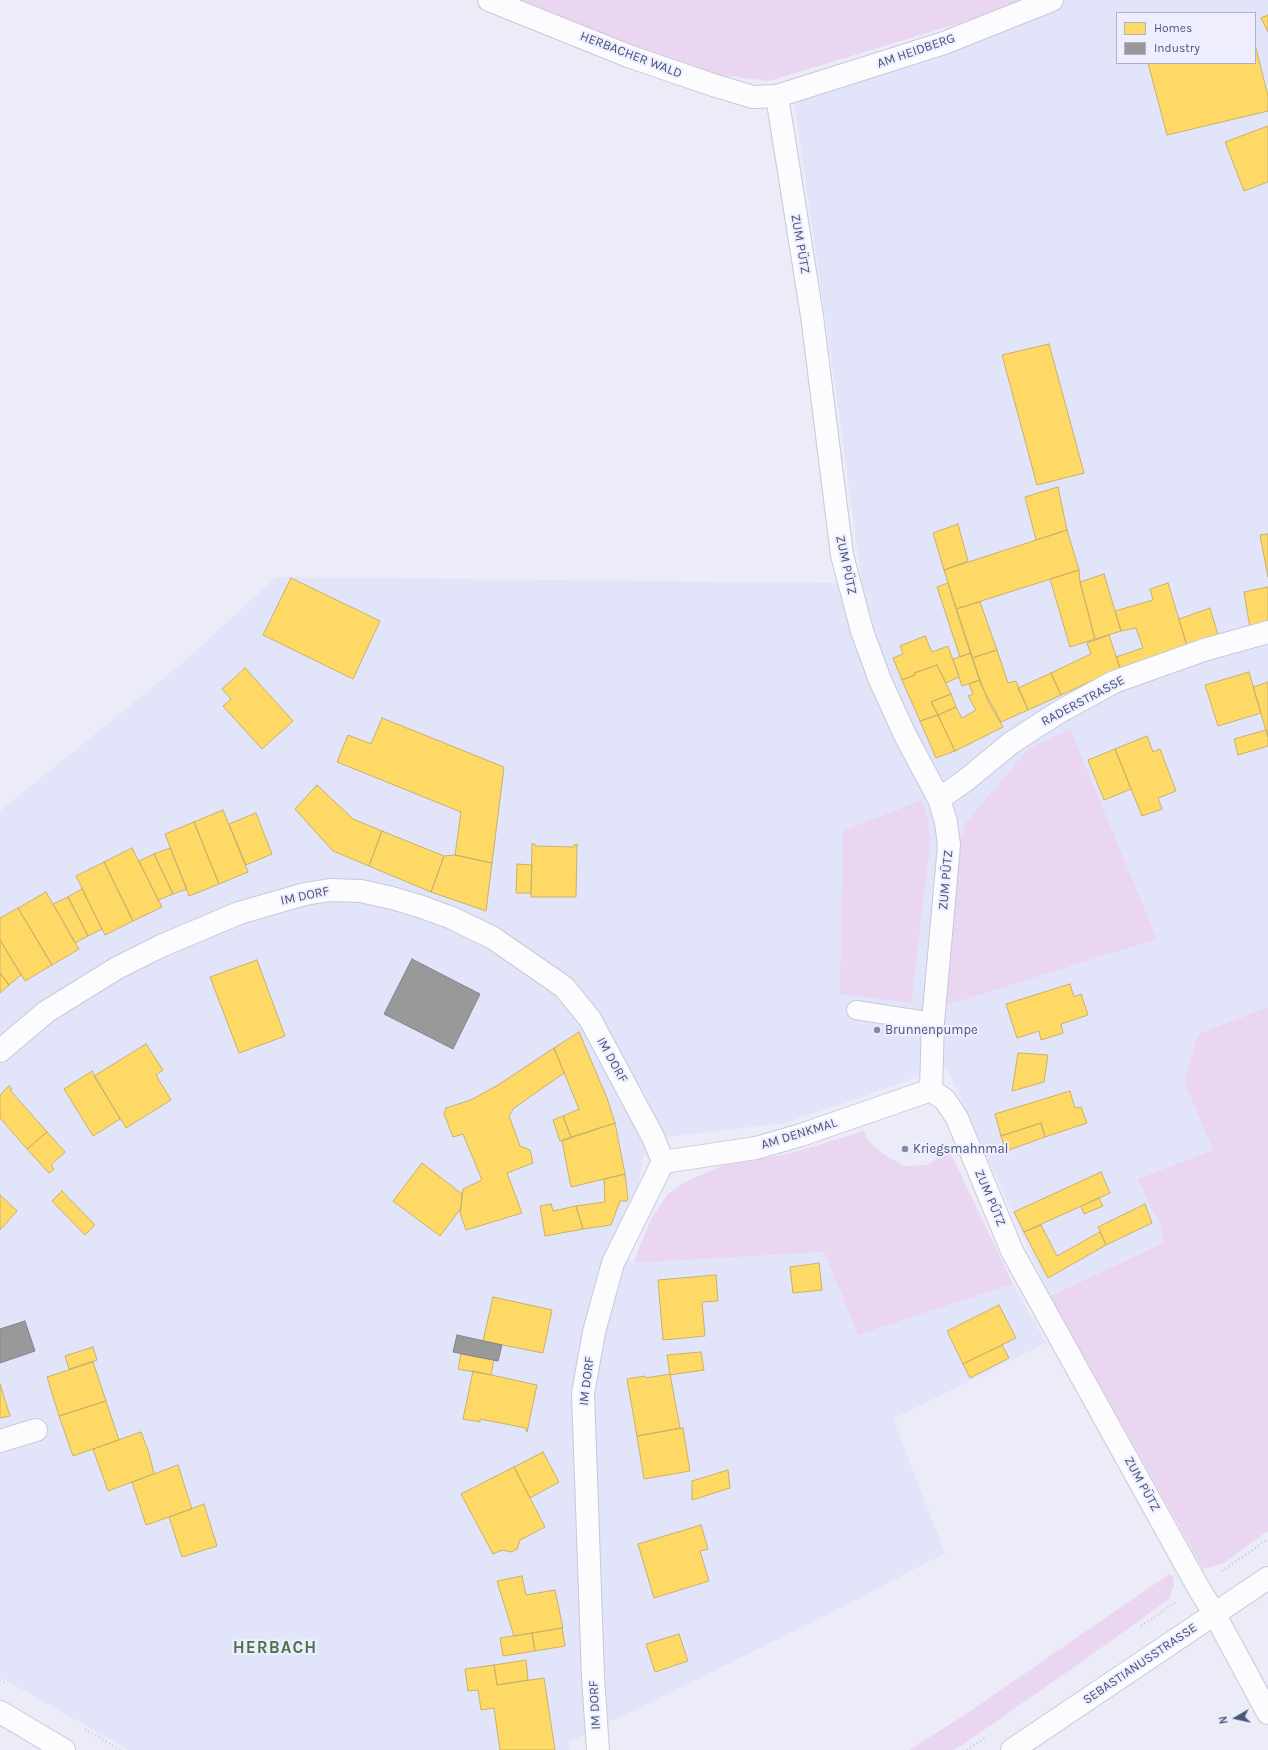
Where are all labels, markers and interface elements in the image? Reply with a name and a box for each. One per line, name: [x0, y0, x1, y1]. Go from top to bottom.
legend: [1116, 12, 1256, 64]
text: Homes: [1154, 21, 1192, 35]
street label: HERBACHER WALD: [578, 28, 684, 82]
street label: AM HEIDBERG: [875, 30, 957, 72]
text: Industry: [1154, 41, 1200, 55]
street label: ZUM PÜTZ: [787, 213, 813, 275]
street label: ZUM PÜTZ: [832, 534, 860, 596]
street label: RADERSTRASSE: [1039, 672, 1127, 730]
street label: ZUM PÜTZ: [936, 849, 956, 911]
street label: IM DORF: [279, 883, 331, 909]
place label: Brunnenpumpe: [885, 1022, 978, 1038]
marker: Brunnenpumpe: [872, 1025, 882, 1035]
street label: IM DORF: [593, 1035, 631, 1085]
street label: AM DENKMAL: [759, 1115, 839, 1153]
place label: Kriegsmahnmal: [913, 1141, 1008, 1157]
marker: Kriegsmahnmal: [900, 1144, 910, 1154]
street label: ZUM PÜTZ: [971, 1167, 1009, 1229]
street label: IM DORF: [576, 1355, 598, 1407]
street label: ZUM PÜTZ: [1121, 1454, 1163, 1514]
street label: SEBASTIANUSSTRASSE: [1080, 1620, 1200, 1708]
district label: HERBACH: [233, 1638, 317, 1658]
street label: IM DORF: [586, 1680, 604, 1730]
north arrow: [1216, 1698, 1256, 1738]
text: N: [1217, 1715, 1231, 1725]

